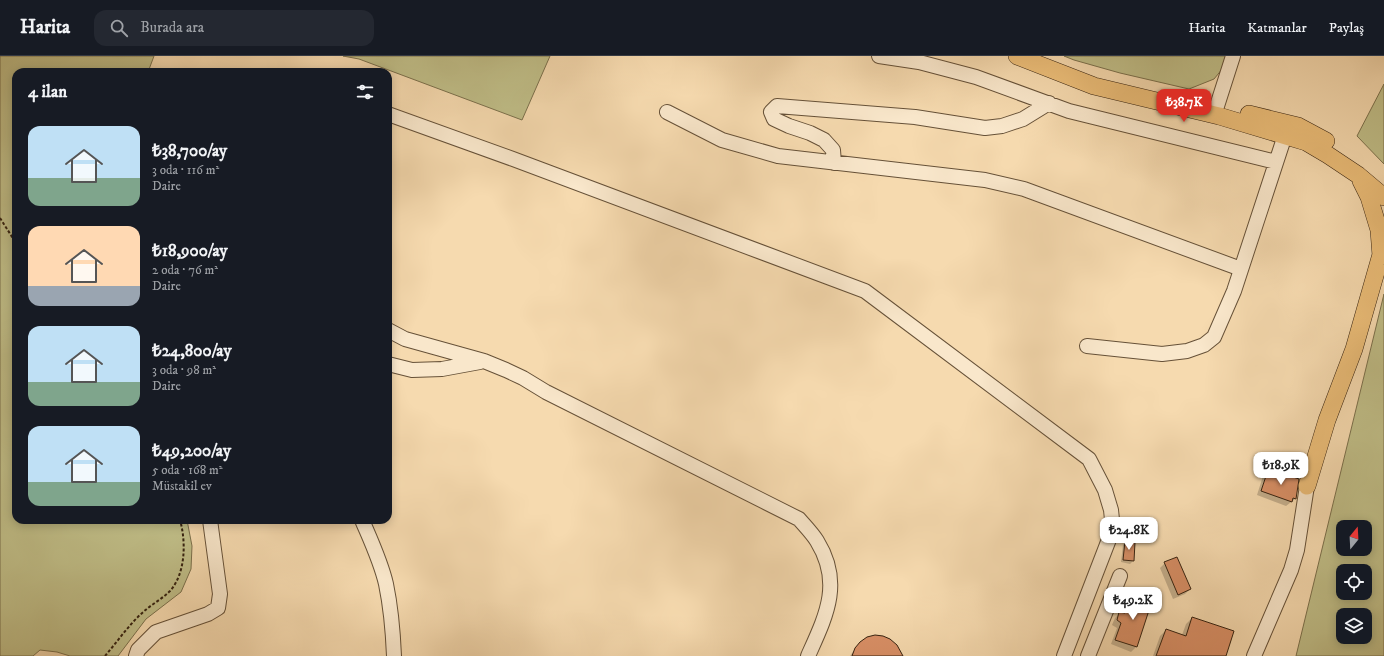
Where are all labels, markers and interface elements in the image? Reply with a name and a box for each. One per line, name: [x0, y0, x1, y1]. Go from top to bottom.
search box: [94, 10, 374, 46]
text: Harita: [20, 16, 70, 39]
icon: search: [108, 17, 130, 39]
text: Burada ara: [140, 18, 204, 37]
text: Harita: [1188, 19, 1225, 37]
text: Katmanlar: [1247, 19, 1307, 37]
text: Paylaş: [1329, 19, 1364, 37]
text: 4 ilan: [28, 81, 67, 103]
icon: filters: [354, 81, 376, 103]
pin: ₺38.7K: [1151, 89, 1217, 123]
text: ₺38.7K: [1165, 94, 1203, 110]
text: ₺38,700/ay: [152, 140, 227, 162]
icon: home: [60, 142, 108, 190]
text: 3 oda · 116 m²: [152, 162, 219, 178]
text: Daire: [152, 178, 181, 194]
text: ₺18,900/ay: [152, 240, 228, 262]
icon: home: [60, 242, 108, 290]
text: 2 oda · 76 m²: [152, 262, 218, 278]
text: Daire: [152, 278, 181, 294]
text: ₺24,800/ay: [152, 340, 231, 362]
icon: home: [60, 342, 108, 390]
text: 3 oda · 98 m²: [152, 362, 216, 378]
text: Daire: [152, 378, 181, 394]
text: ₺49,200/ay: [152, 440, 231, 462]
icon: home: [60, 442, 108, 490]
pin: ₺18.9K: [1248, 452, 1314, 486]
text: ₺18.9K: [1262, 457, 1300, 473]
text: 5 oda · 168 m²: [152, 462, 223, 478]
text: Müstakil ev: [152, 478, 212, 494]
pin: ₺24.8K: [1096, 517, 1162, 551]
north arrow: [1336, 520, 1372, 556]
map controls: [1336, 520, 1372, 644]
text: ₺24.8K: [1109, 522, 1149, 538]
button: locate: [1336, 564, 1372, 600]
pin: ₺49.2K: [1100, 587, 1166, 621]
text: ₺49.2K: [1113, 592, 1153, 608]
button: layers: [1336, 608, 1372, 644]

